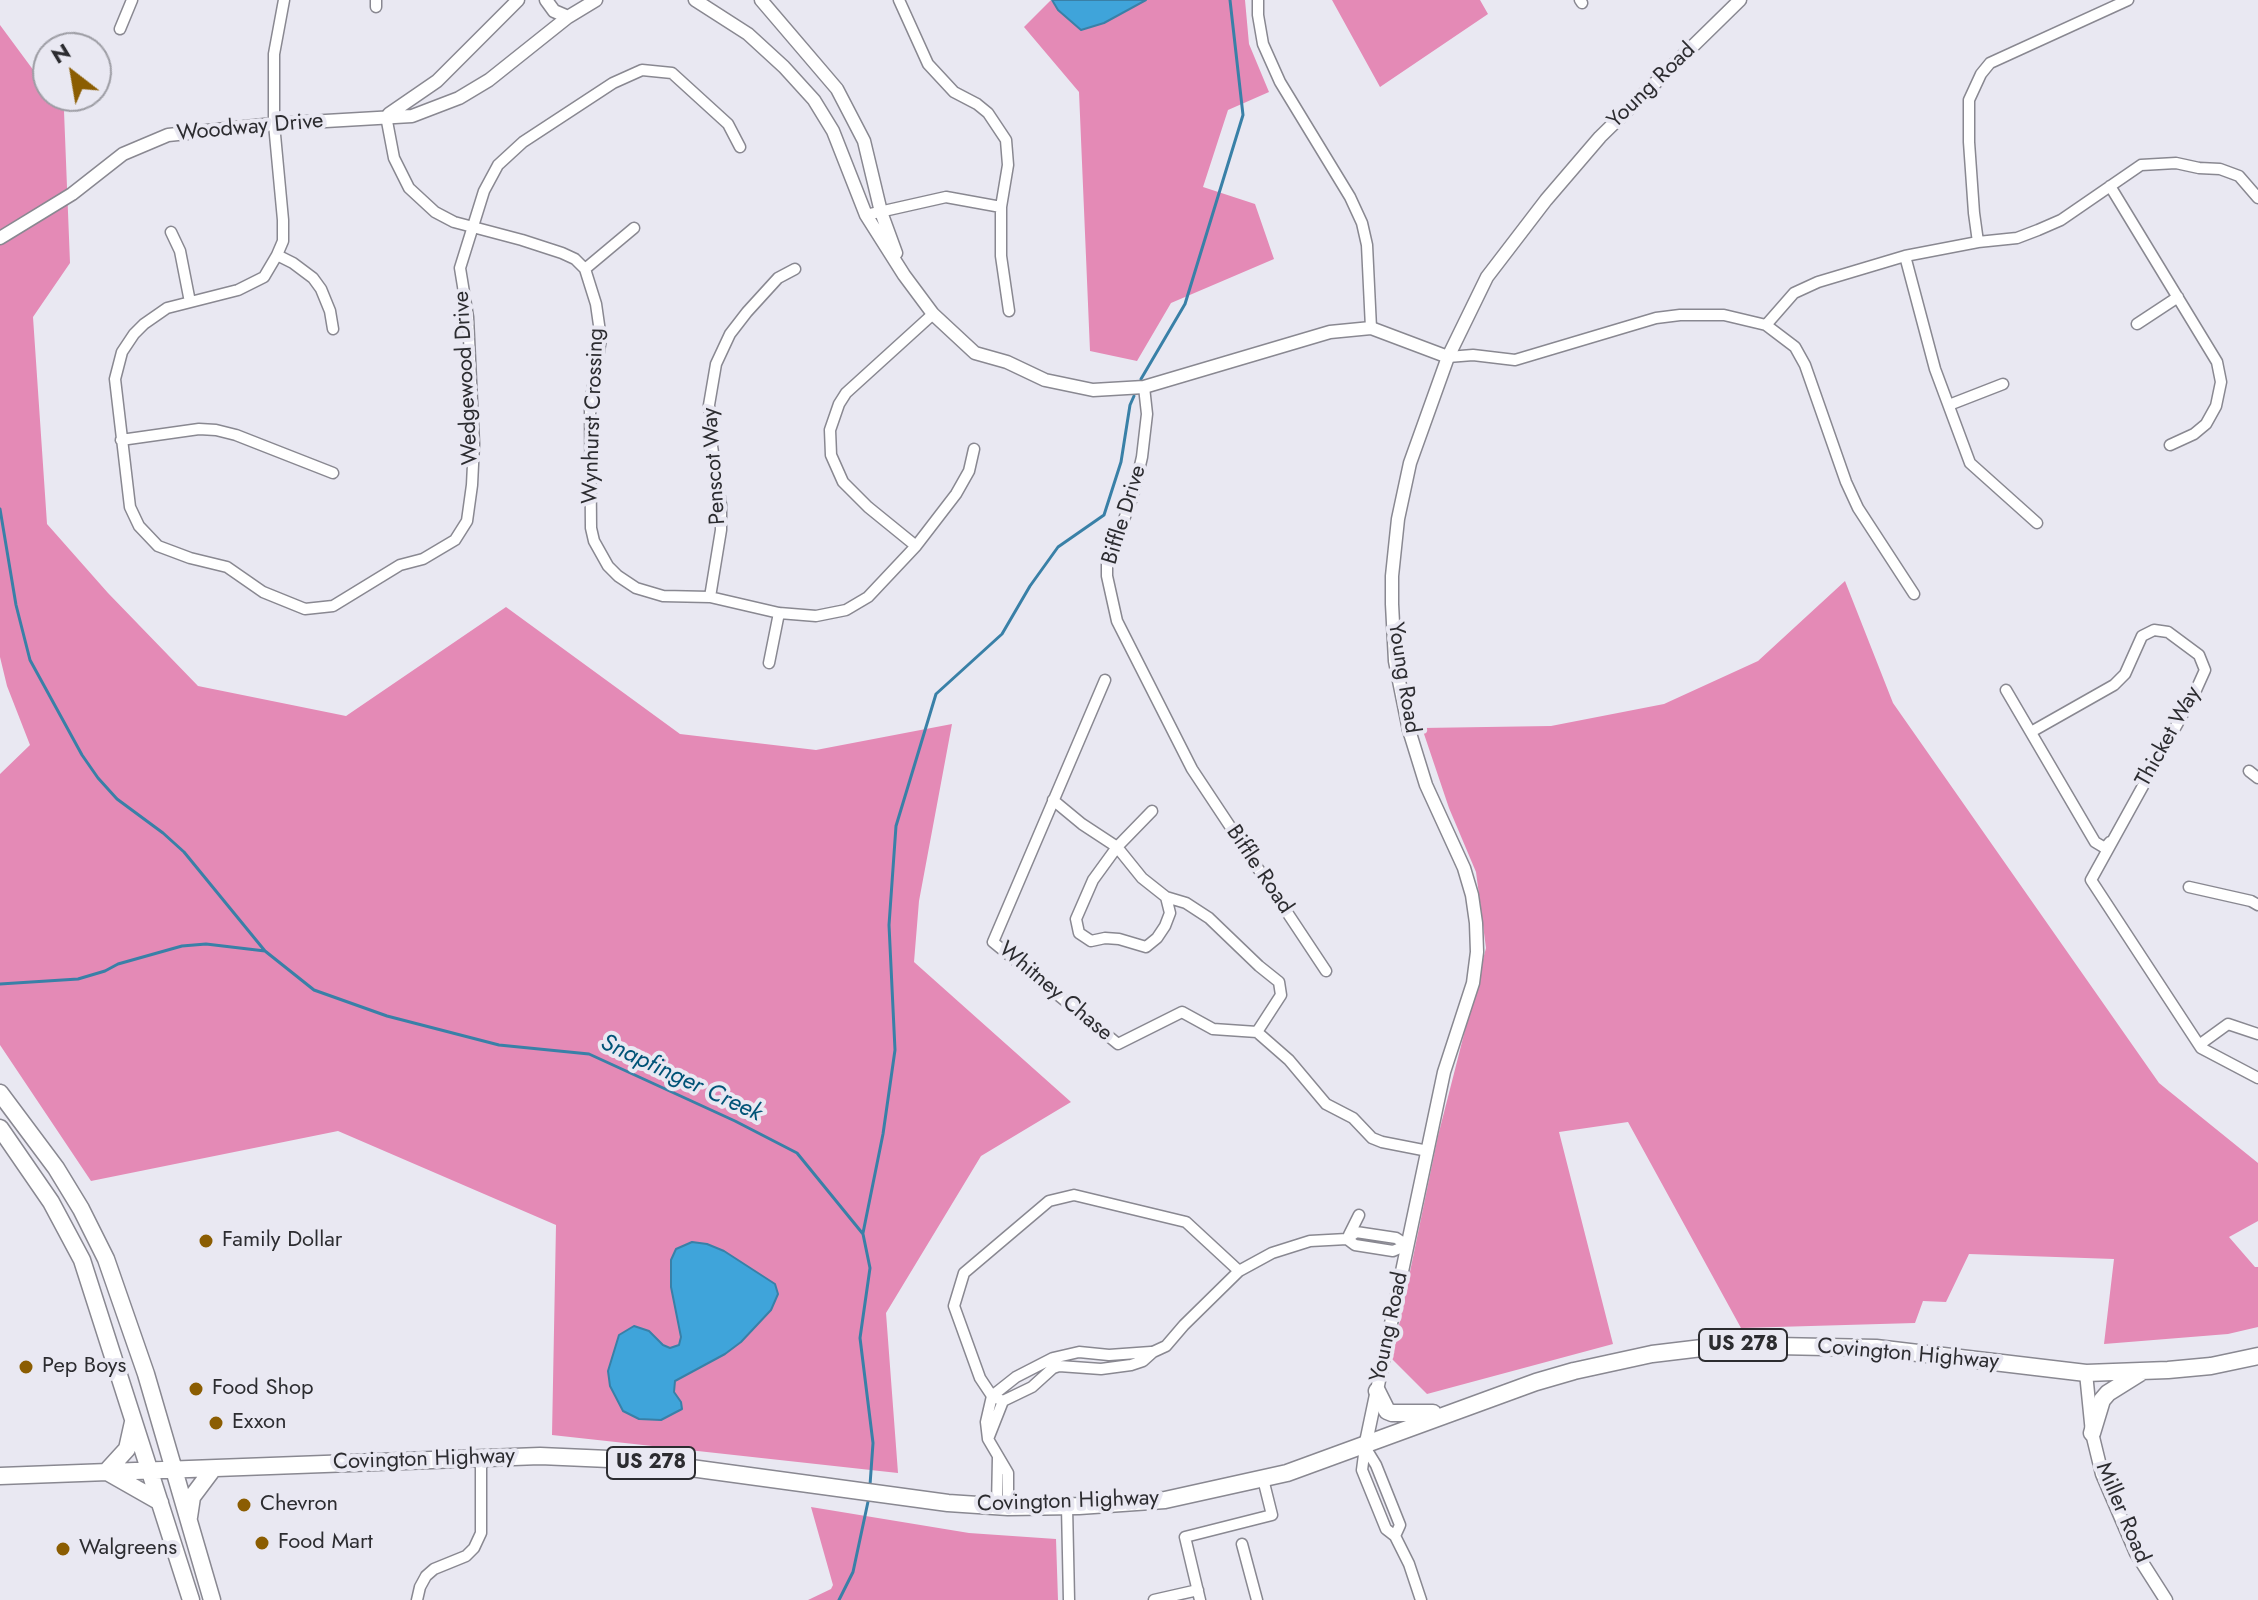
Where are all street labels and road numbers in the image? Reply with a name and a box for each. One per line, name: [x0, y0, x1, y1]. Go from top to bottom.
street label: Young Road: [1603, 38, 1701, 134]
street label: Woodway Drive: [176, 108, 324, 148]
street label: Wedgewood Drive: [449, 290, 485, 466]
street label: Wynhurst Crossing: [578, 327, 610, 505]
street label: Penscot Way: [698, 407, 732, 525]
street label: Biffle Drive: [1097, 462, 1153, 568]
street label: Young Road: [1381, 621, 1425, 735]
street label: Thicket Way: [2131, 682, 2207, 792]
street label: Biffle Road: [1220, 821, 1298, 919]
street label: Whitney Chase: [993, 937, 1117, 1047]
street label: Young Road: [1365, 1270, 1415, 1384]
road number: US 278: [1699, 1329, 1787, 1361]
street label: Covington Highway: [1816, 1334, 2000, 1376]
street label: Covington Highway: [332, 1444, 516, 1476]
road number: US 278: [607, 1447, 695, 1479]
street label: Miller Road: [2089, 1459, 2155, 1567]
street label: Covington Highway: [976, 1486, 1160, 1518]

